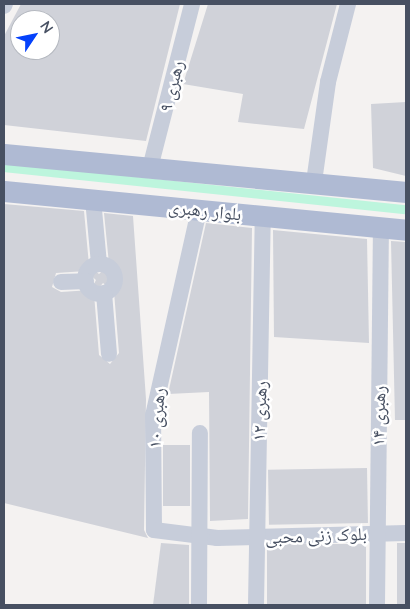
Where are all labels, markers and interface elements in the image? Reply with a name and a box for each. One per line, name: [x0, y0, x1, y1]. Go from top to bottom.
north arrow: [10, 10, 60, 60]
text: N: [37, 18, 57, 36]
street label: رهبری ۹: [154, 58, 188, 114]
street label: بلوار رهبری: [167, 195, 243, 225]
street label: رهبری ۱۲: [247, 380, 271, 442]
street label: رهبری ۱۴: [367, 386, 389, 446]
street label: رهبری ۱۰: [143, 387, 169, 449]
street label: بلوک زنی محبی: [265, 522, 367, 548]

